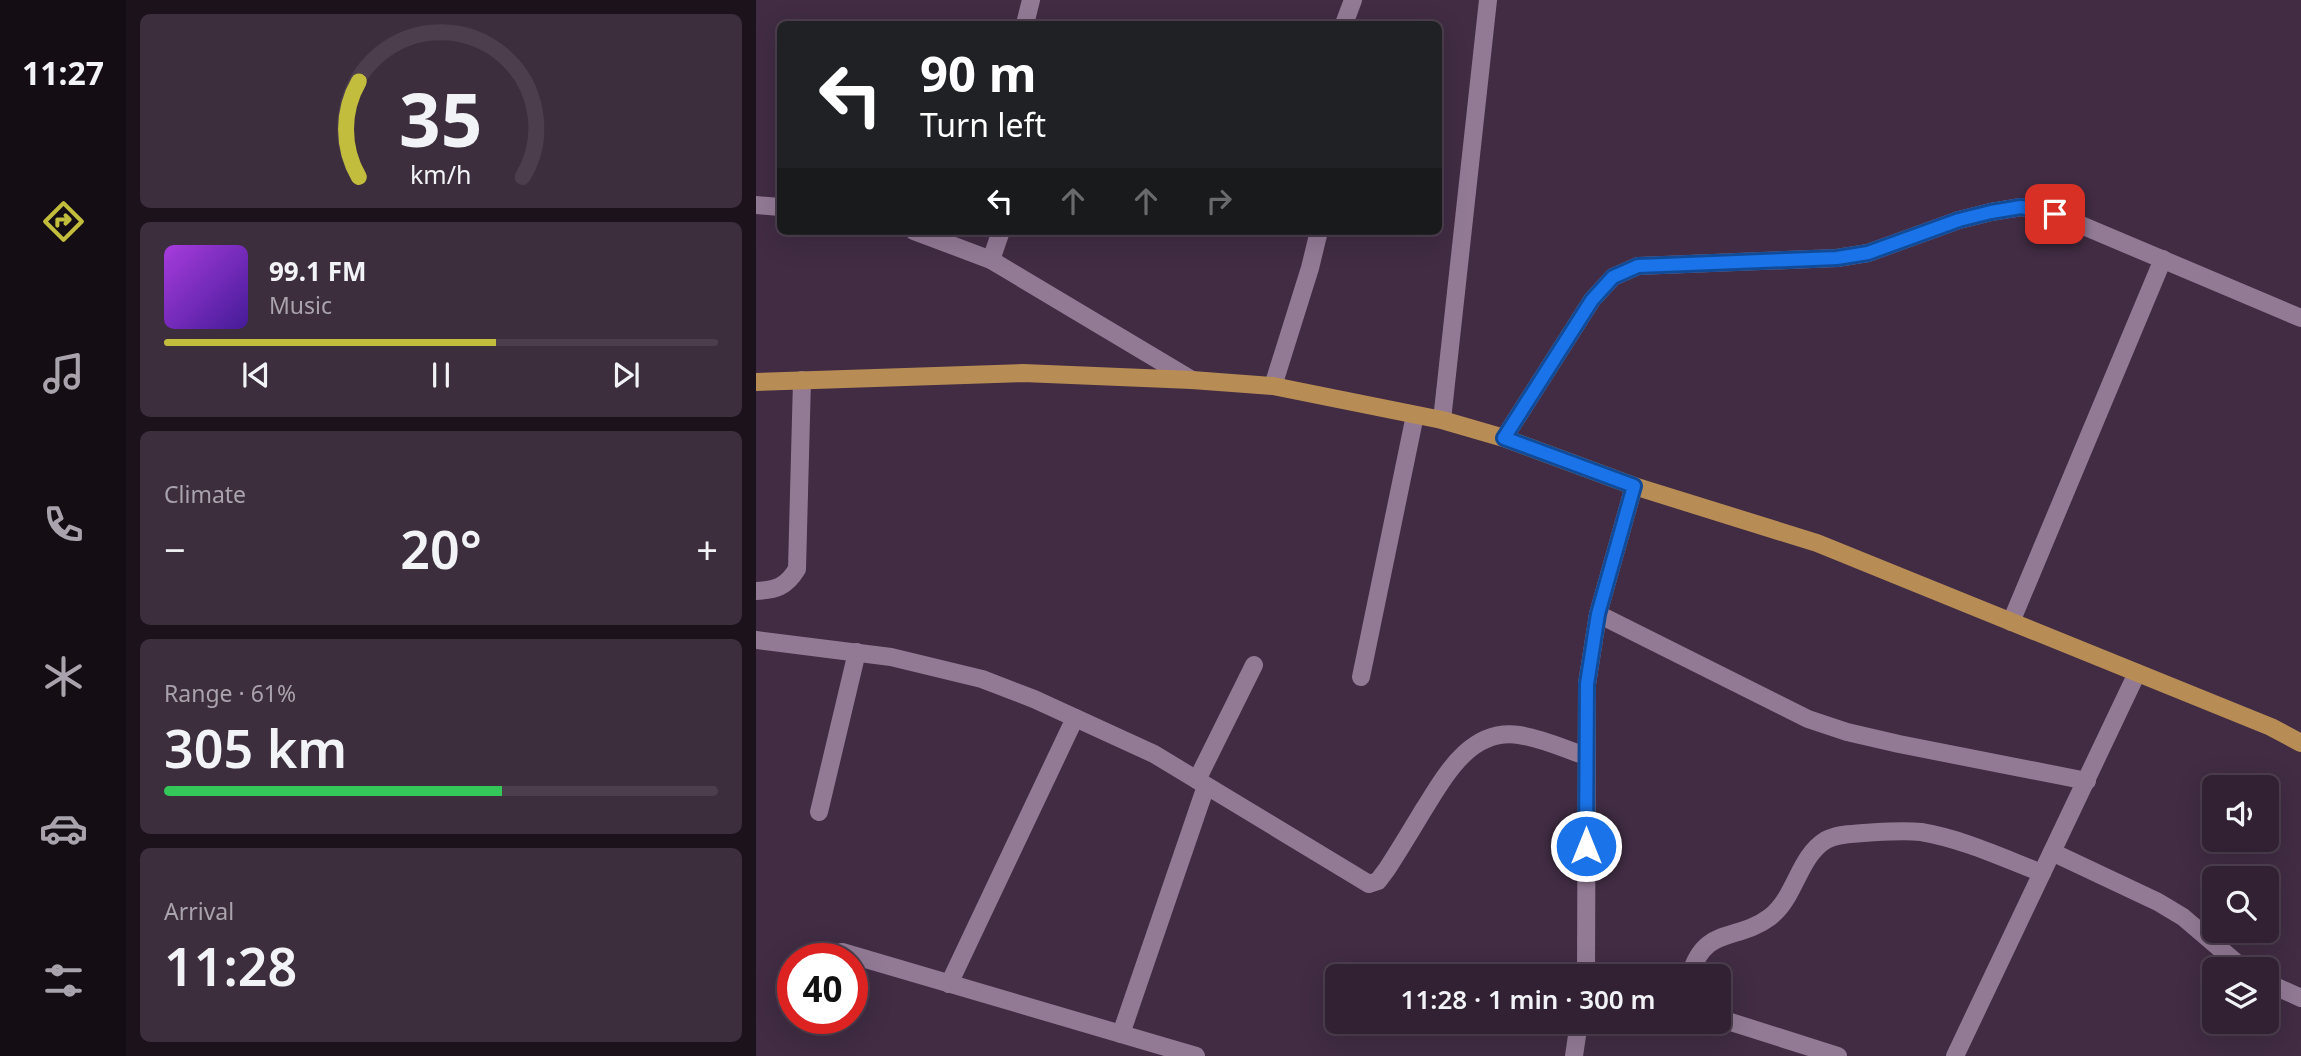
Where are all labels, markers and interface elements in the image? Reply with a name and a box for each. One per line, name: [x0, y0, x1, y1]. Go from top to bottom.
text: 90 m: [920, 40, 1037, 106]
icon: left: [805, 49, 896, 140]
text: 11:27: [22, 51, 104, 94]
text: 35: [399, 70, 483, 169]
text: Turn left: [920, 103, 1046, 146]
text: km/h: [410, 157, 472, 191]
icon: left: [981, 182, 1019, 220]
icon: ahead: [1054, 182, 1092, 220]
icon: ahead: [1127, 182, 1165, 220]
icon: right: [1200, 182, 1238, 220]
pin: [2025, 184, 2085, 244]
icon: arrive: [2036, 195, 2074, 233]
icon: directions: [39, 197, 88, 246]
text: 99.1 FM: [269, 253, 366, 289]
text: Music: [269, 289, 332, 321]
icon: music: [39, 349, 88, 398]
icon: previous: [237, 356, 275, 394]
icon: pause: [422, 356, 460, 394]
icon: next: [607, 356, 645, 394]
text: Climate: [164, 478, 246, 510]
icon: phone: [39, 500, 88, 549]
text: 20°: [400, 513, 482, 584]
text: −: [164, 523, 186, 575]
text: +: [696, 523, 718, 575]
icon: climate: [39, 652, 88, 701]
text: Range · 61%: [164, 677, 296, 709]
text: 305 km: [164, 712, 347, 783]
map controls: [2202, 775, 2279, 1034]
button: sound: [2202, 775, 2279, 852]
icon: car: [39, 804, 88, 853]
position arrow: [1549, 809, 1623, 883]
button: search: [2202, 866, 2279, 943]
text: Arrival: [164, 895, 234, 927]
text: 11:28: [164, 930, 297, 1001]
speed limit sign: 40: [777, 943, 868, 1034]
icon: filters: [39, 956, 88, 1005]
button: layers: [2202, 957, 2279, 1034]
text: 11:28 · 1 min · 300 m: [1401, 981, 1655, 1017]

